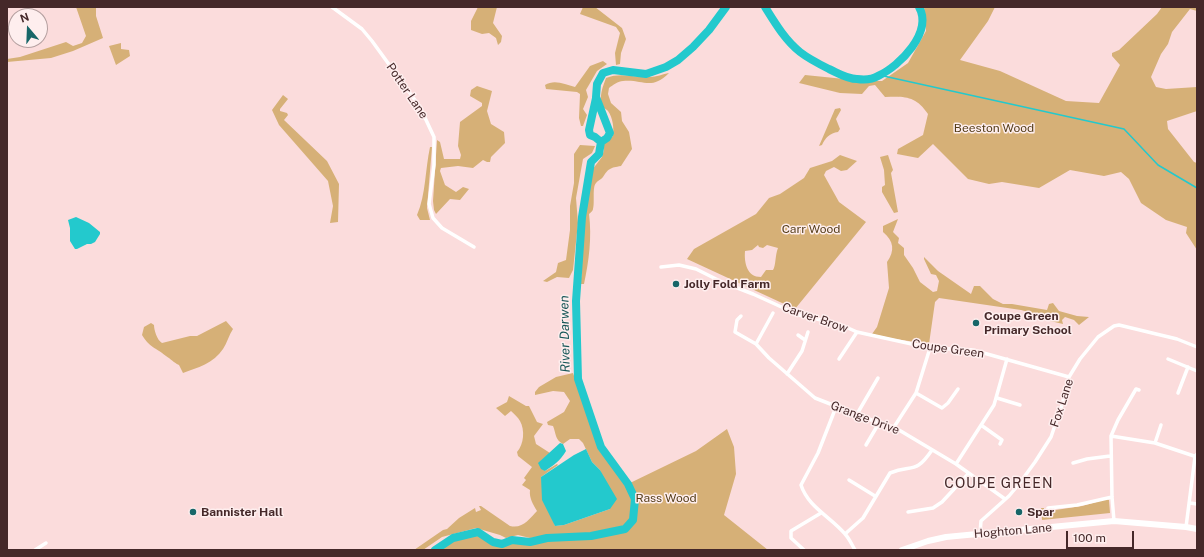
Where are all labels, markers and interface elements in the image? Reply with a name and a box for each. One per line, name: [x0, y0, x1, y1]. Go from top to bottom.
north arrow: [8, 8, 48, 48]
text: N: [18, 11, 30, 25]
street label: Potter Lane: [383, 60, 431, 122]
park label: Beeston Wood: [954, 121, 1034, 135]
park label: Carr Wood: [782, 222, 840, 236]
place label: Jolly Fold Farm: [684, 277, 770, 291]
marker: Jolly Fold Farm: [671, 279, 681, 289]
water label: River Darwen: [557, 295, 573, 373]
street label: Carver Brow: [780, 300, 850, 336]
place label: Coupe Green Primary School: [984, 309, 1072, 337]
marker: Coupe Green Primary School: [971, 318, 981, 328]
street label: Coupe Green: [911, 337, 985, 361]
street label: Fox Lane: [1047, 377, 1077, 429]
street label: Grange Drive: [829, 398, 901, 438]
district label: COUPE GREEN: [944, 476, 1054, 492]
park label: Rass Wood: [635, 491, 697, 505]
place label: Bannister Hall: [201, 505, 283, 519]
place label: Spar: [1027, 505, 1054, 519]
marker: Bannister Hall: [188, 507, 198, 517]
marker: Spar: [1014, 507, 1024, 517]
street label: Hoghton Lane: [973, 520, 1053, 542]
scale bar: [1068, 523, 1136, 549]
text: 100 m: [1073, 531, 1106, 545]

